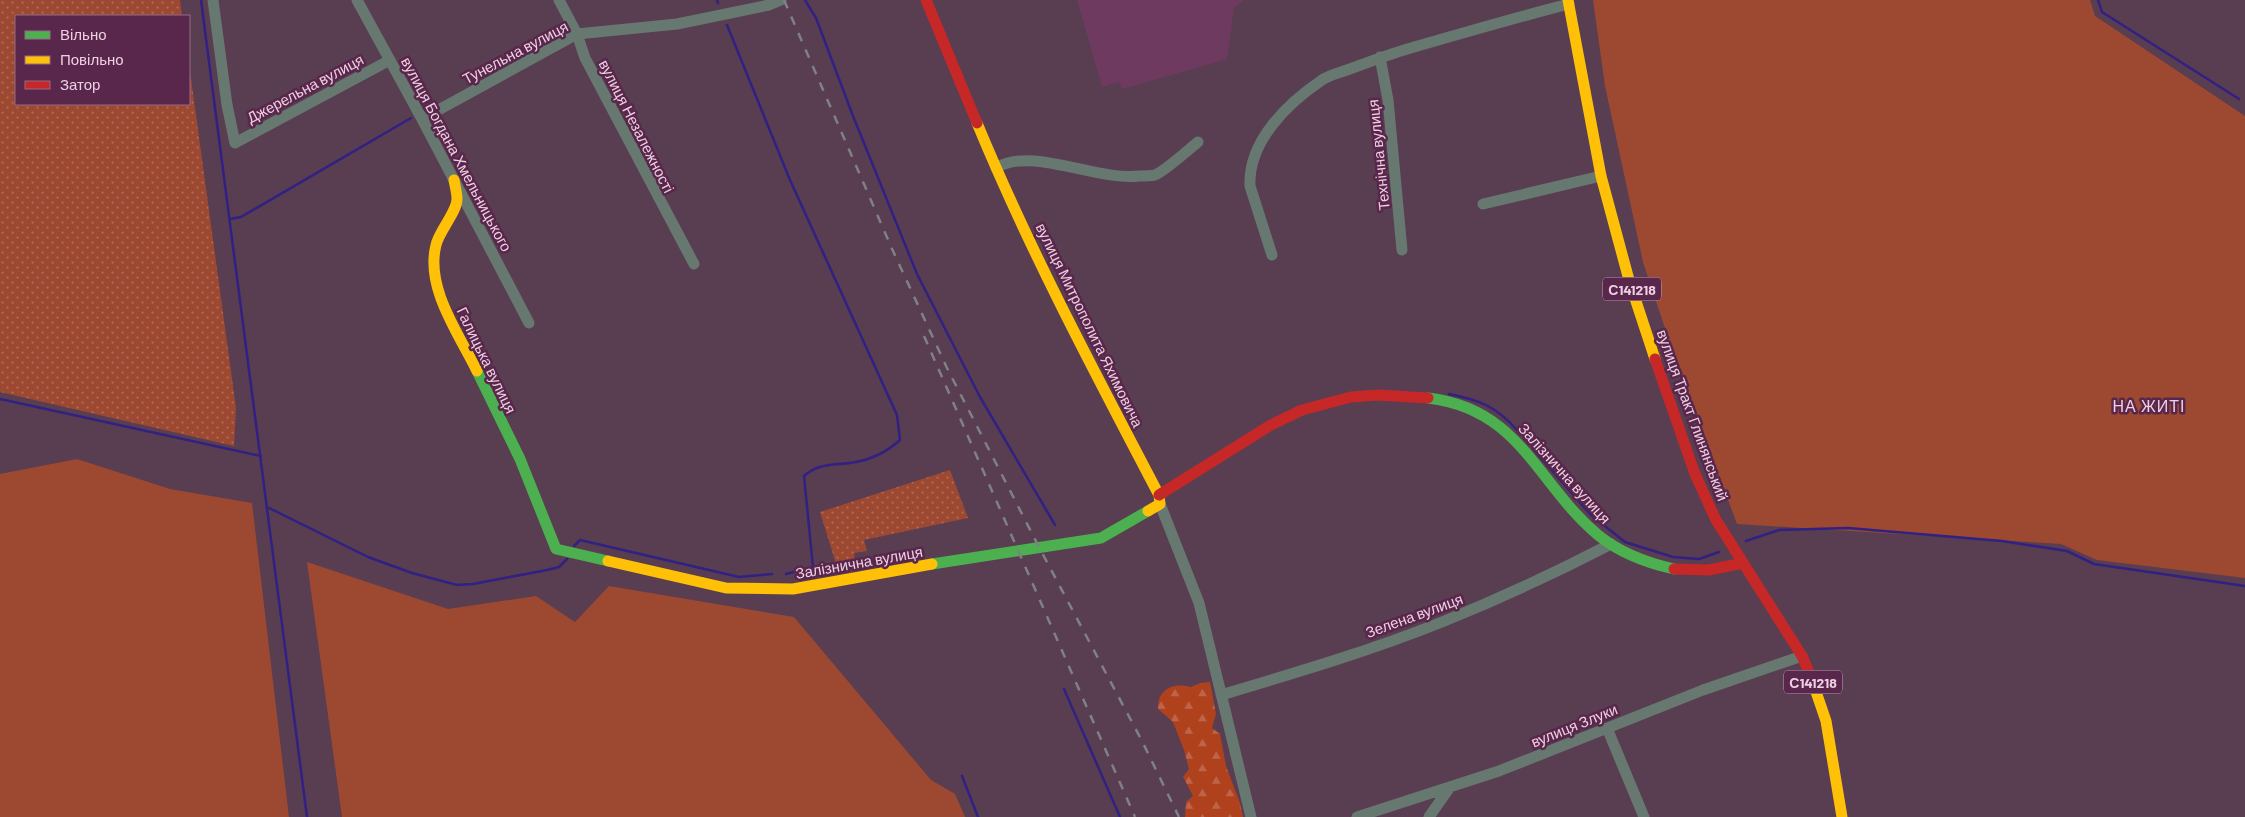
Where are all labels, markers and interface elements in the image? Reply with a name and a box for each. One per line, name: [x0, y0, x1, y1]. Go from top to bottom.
legend: [15, 15, 190, 105]
street label: Тунельна вулиця: [459, 17, 571, 87]
text: Вільно: [60, 25, 107, 43]
text: Повільно: [60, 50, 124, 68]
street label: Джерельна вулиця: [244, 50, 366, 126]
street label: вулиця Богдана Хмельницького: [398, 54, 516, 254]
street label: вулиця Незалежності: [596, 56, 678, 196]
text: Затор: [60, 75, 100, 93]
street label: Технічна вулиця: [1363, 99, 1393, 211]
street label: вулиця Митрополита Яхимовича: [1033, 220, 1148, 431]
road number: С141218: [1603, 278, 1661, 300]
street label: Галицька вулиця: [453, 304, 521, 416]
street label: вулиця Тракт Глинянський: [1654, 327, 1732, 503]
district label: НА ЖИТІ: [2113, 396, 2185, 415]
street label: Залізнична вулиця: [1515, 419, 1615, 527]
street label: Залізнична вулиця: [794, 542, 924, 582]
street label: Зелена вулиця: [1363, 589, 1465, 641]
road number: С141218: [1784, 670, 1842, 694]
street label: вулиця Злуки: [1528, 699, 1620, 751]

